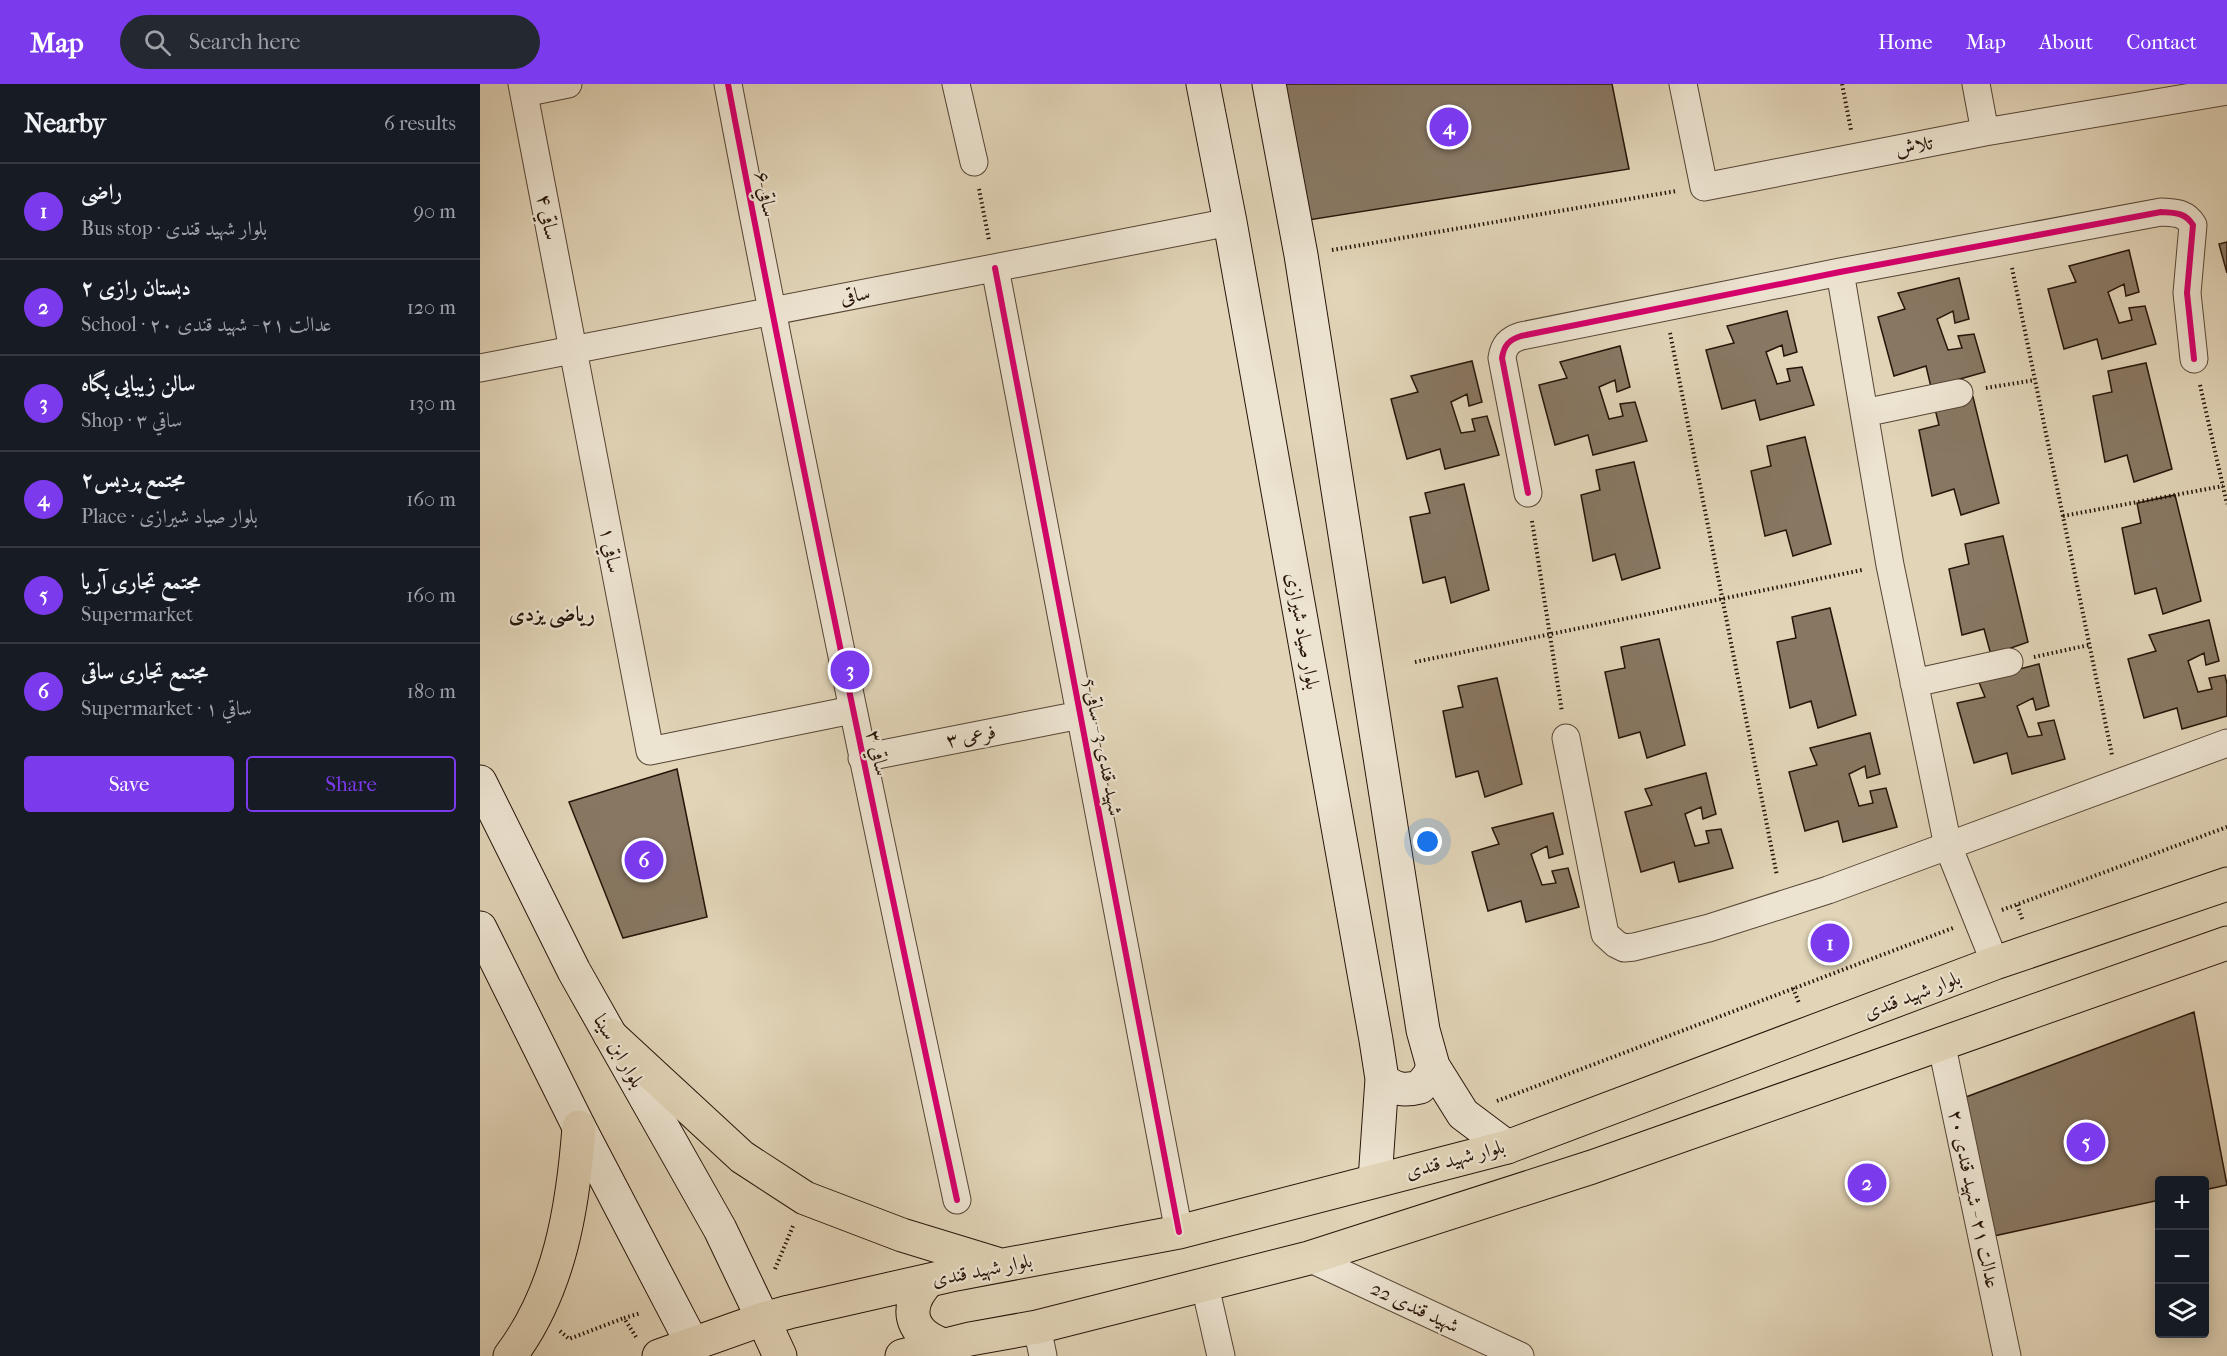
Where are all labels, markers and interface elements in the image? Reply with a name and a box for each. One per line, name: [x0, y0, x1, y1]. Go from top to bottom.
search box: [120, 15, 540, 69]
text: Map: [30, 26, 84, 59]
icon: search: [141, 26, 174, 59]
text: Search here: [189, 29, 300, 55]
text: Home: [1878, 30, 1933, 54]
text: Map: [1966, 30, 2006, 54]
text: About: [2039, 30, 2093, 54]
text: Contact: [2126, 30, 2197, 54]
pin: 4: [1430, 104, 1468, 150]
text: Nearby: [24, 108, 106, 139]
text: 6 results: [384, 112, 456, 135]
street label: تلاش: [1893, 131, 1935, 161]
street label: ساقي ۶: [746, 169, 782, 220]
text: راضی: [81, 179, 122, 205]
street label: ساقي ۴: [528, 192, 564, 243]
text: 1: [40, 200, 47, 223]
text: 90 m: [414, 200, 456, 223]
text: Bus stop · بلوار شهید قندی: [81, 217, 267, 240]
text: دبستان رازی ۲: [81, 275, 191, 301]
street label: ساقی: [838, 281, 872, 309]
text: 2: [38, 296, 49, 319]
text: 120 m: [407, 296, 456, 319]
text: School · عدالت ۲۱ - شهید قندی ۲۰: [81, 313, 332, 336]
text: سالن زیبایی پگاه: [81, 371, 195, 397]
text: 3: [39, 392, 48, 415]
text: 130 m: [409, 392, 456, 415]
text: Shop · ساقي ۳: [81, 409, 182, 432]
text: مجتمع پردیس۲: [81, 467, 185, 493]
text: 4: [38, 488, 49, 511]
text: 160 m: [406, 488, 456, 511]
text: Place · بلوار صیاد شیرازی: [81, 505, 258, 528]
street label: ساقي ۱: [591, 525, 627, 576]
text: مجتمع تجاری آریا: [81, 569, 200, 595]
street label: بلوار صیاد شیرازی: [1280, 571, 1325, 692]
text: 5: [39, 584, 48, 607]
text: 160 m: [406, 584, 456, 607]
district label: ریاضی یزدی: [509, 602, 595, 629]
text: Supermarket: [81, 603, 193, 626]
pin: 3: [830, 648, 869, 692]
text: مجتمع تجاری ساقی: [81, 659, 208, 685]
street label: شهید قندی 3 - ساقی 5: [1077, 676, 1128, 818]
text: 6: [38, 680, 49, 703]
text: 180 m: [407, 680, 456, 703]
text: Supermarket · ساقي ۱: [81, 697, 252, 720]
street label: فرعی ۳: [944, 720, 998, 753]
street label: ساقي ۳: [858, 728, 894, 779]
button: Save: [24, 756, 234, 812]
button: Share: [246, 756, 456, 812]
your location: [1413, 827, 1442, 856]
pin: 6: [624, 838, 664, 882]
pin: 1: [1810, 920, 1850, 966]
street label: بلوار شهید قندی: [1860, 966, 1964, 1025]
street label: بلوار ابن سینا: [588, 1010, 649, 1092]
street label: عدالت ۲۱ - شهید قندی ۲۰: [1943, 1108, 2004, 1291]
pin: 5: [2066, 1120, 2106, 1164]
street label: بلوار شهید قندی: [1403, 1135, 1508, 1184]
pin: 2: [1848, 1160, 1886, 1206]
map controls: [2155, 1176, 2209, 1338]
button: +: [2155, 1176, 2209, 1230]
button: −: [2155, 1230, 2209, 1284]
street label: بلوار شهید قندی: [930, 1249, 1034, 1292]
street label: شهید قندی 22: [1367, 1276, 1463, 1338]
button: layers: [2155, 1284, 2209, 1338]

